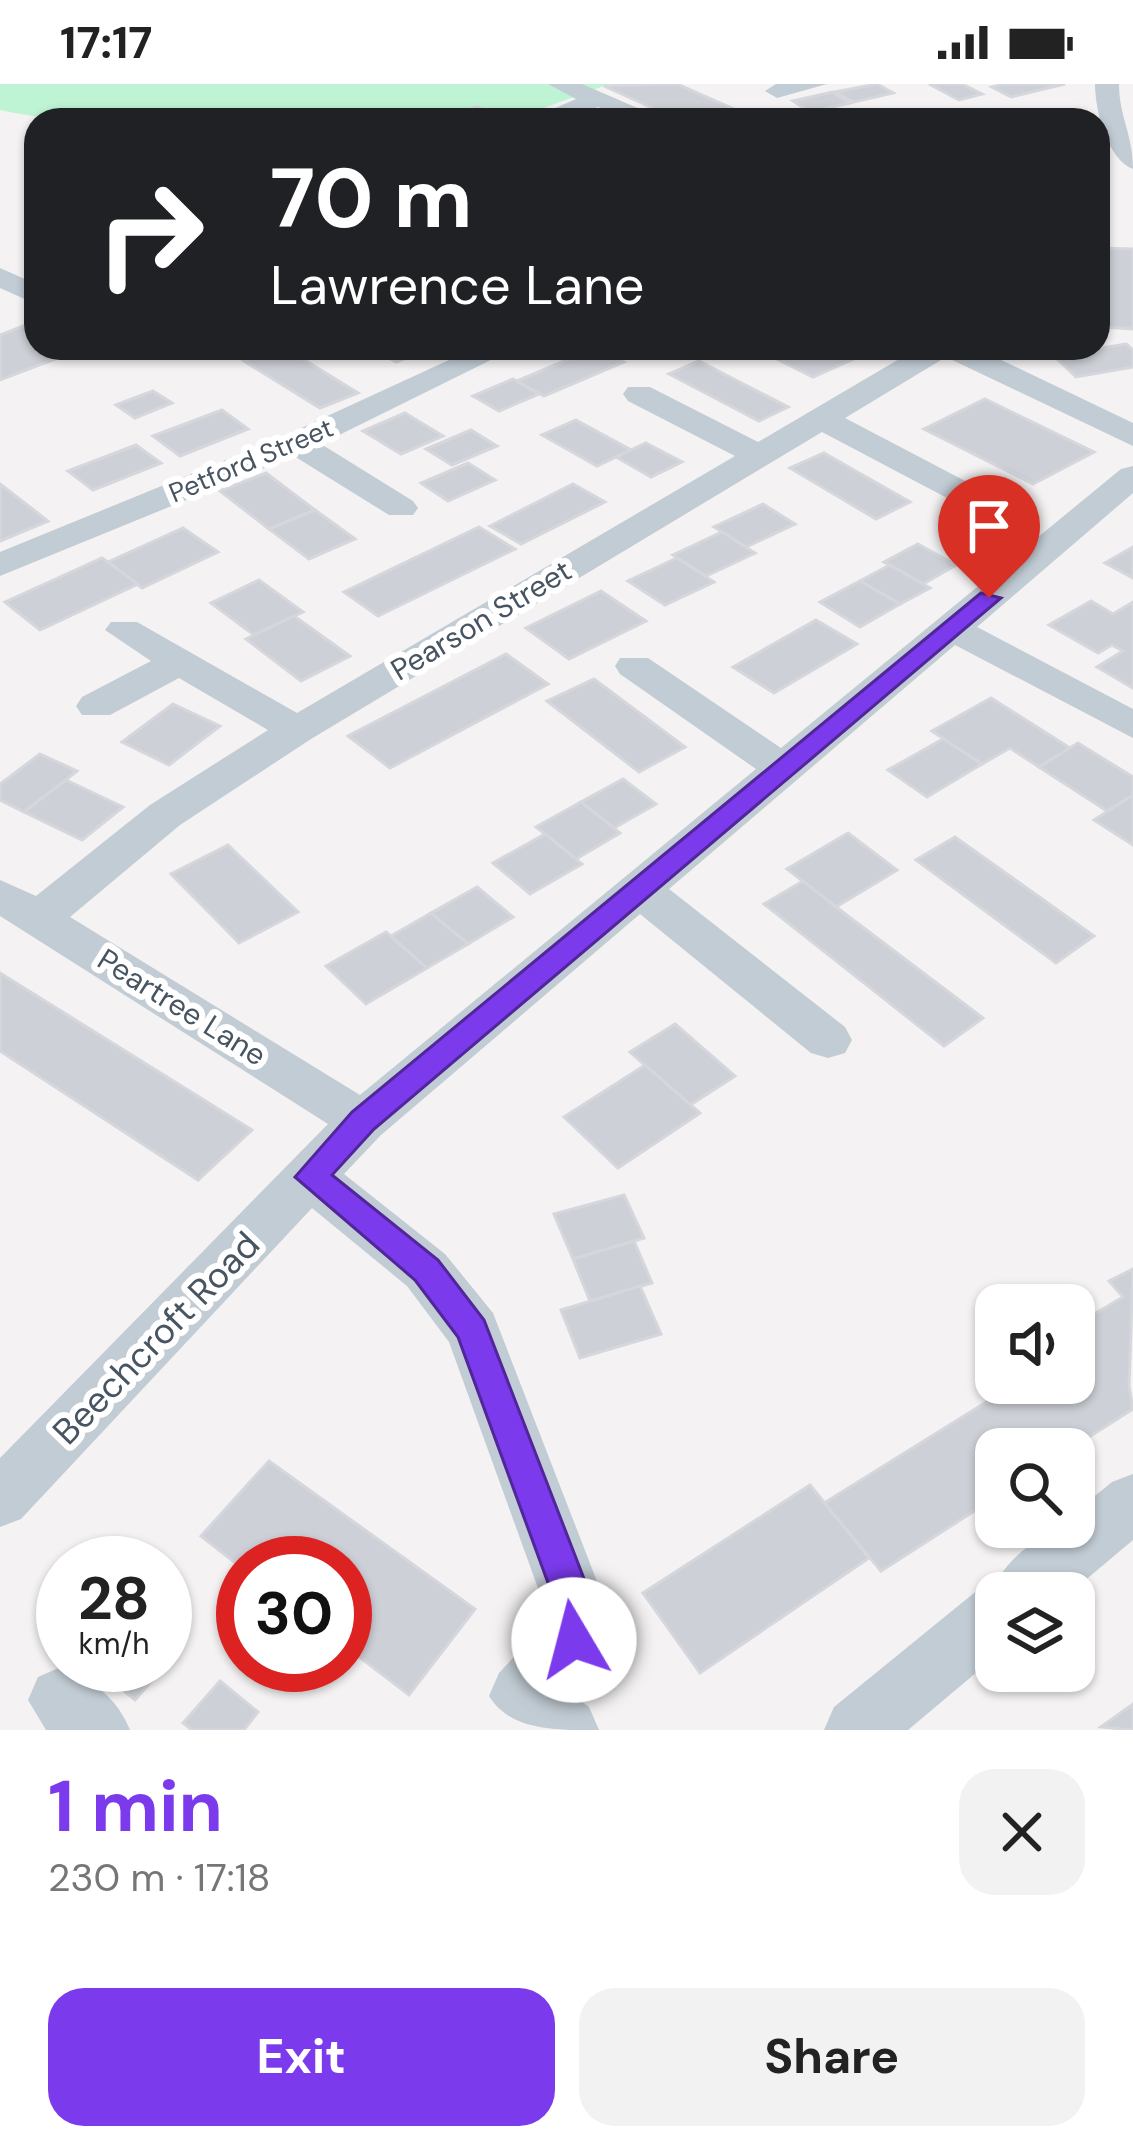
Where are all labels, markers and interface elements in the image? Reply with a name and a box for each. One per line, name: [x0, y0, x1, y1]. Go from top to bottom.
text: 17:17: [60, 13, 153, 72]
text: 70 m: [270, 144, 473, 253]
icon: right: [72, 156, 228, 312]
text: Lawrence Lane: [270, 250, 645, 321]
street label: Petford Street: [164, 410, 338, 510]
pin: [938, 475, 1040, 598]
icon: arrive: [956, 493, 1022, 559]
street label: Pearson Street: [383, 551, 579, 689]
street label: Peartree Lane: [90, 940, 274, 1074]
street label: Beechcroft Road: [42, 1222, 270, 1454]
map controls: [975, 1284, 1095, 1692]
button: sound: [975, 1284, 1095, 1404]
button: search: [975, 1428, 1095, 1548]
speed limit sign: 30: [216, 1536, 372, 1692]
text: 28: [78, 1559, 150, 1638]
button: layers: [975, 1572, 1095, 1692]
position arrow: [511, 1577, 637, 1703]
text: km/h: [79, 1624, 149, 1663]
text: 1 min: [48, 1760, 223, 1853]
button: close: [959, 1769, 1085, 1895]
text: 230 m · 17:18: [48, 1852, 271, 1903]
button: Exit: [48, 1988, 555, 2126]
button: Share: [579, 1988, 1085, 2126]

